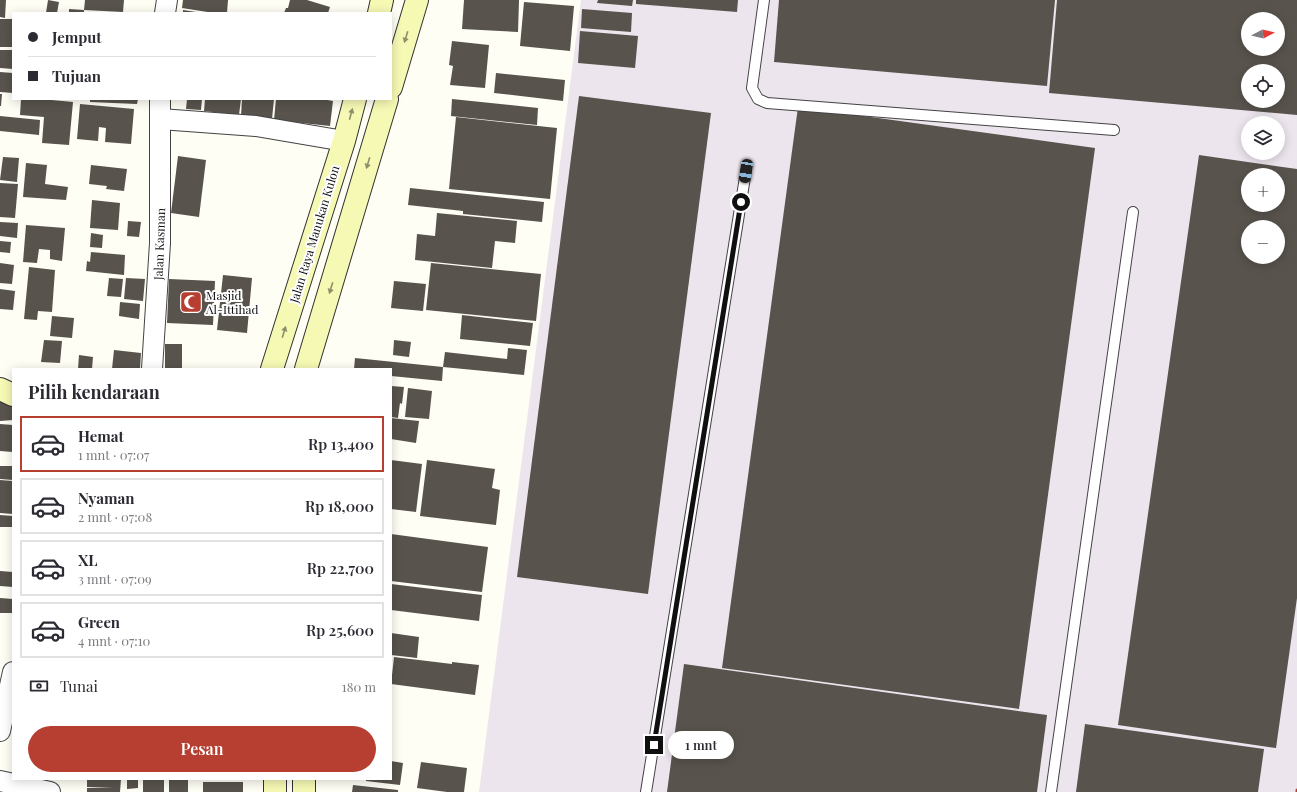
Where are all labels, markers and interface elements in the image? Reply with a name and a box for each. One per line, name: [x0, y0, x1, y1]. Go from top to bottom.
north arrow: [1241, 12, 1285, 56]
map controls: [1241, 12, 1285, 264]
text: Jemput: [52, 27, 102, 47]
one-way arrow: [403, 32, 409, 44]
button: locate: [1241, 64, 1285, 108]
text: Tujuan: [52, 66, 101, 86]
one-way arrow: [348, 108, 354, 120]
button: layers: [1241, 116, 1285, 160]
one-way arrow: [365, 157, 371, 169]
car: [738, 158, 754, 184]
street label: Jalan Raya Manukan Kulon: [285, 163, 343, 306]
button: +: [1241, 168, 1285, 212]
route start: [732, 193, 750, 211]
street label: Jalan Kasman: [150, 208, 168, 281]
button: −: [1241, 220, 1285, 264]
one-way arrow: [328, 282, 334, 294]
place label: Masjid Al-Ittihad: [205, 287, 259, 317]
mosque icon: Masjid Al-Ittihad: [178, 289, 204, 315]
one-way arrow: [281, 325, 287, 337]
text: Pilih kendaraan: [28, 380, 160, 404]
icon: car: [30, 426, 66, 462]
text: Hemat: [78, 426, 124, 446]
text: Rp 13,400: [308, 434, 374, 454]
text: 1 mnt · 07:07: [78, 446, 149, 463]
icon: car: [30, 488, 66, 524]
text: Nyaman: [78, 488, 135, 508]
text: Rp 18,000: [305, 496, 374, 516]
text: 2 mnt · 07:08: [78, 508, 152, 525]
icon: car: [30, 550, 66, 586]
text: XL: [78, 550, 98, 570]
text: Rp 22,700: [307, 558, 374, 578]
text: 3 mnt · 07:09: [78, 570, 152, 587]
icon: car: [30, 612, 66, 648]
text: Green: [78, 612, 120, 632]
text: Rp 25,600: [306, 620, 374, 640]
text: 4 mnt · 07:10: [78, 632, 150, 649]
icon: cash: [28, 675, 50, 697]
text: Tunai: [60, 676, 98, 696]
text: 180 m: [342, 678, 376, 695]
button: Pesan: [28, 726, 376, 772]
callout: 1 mnt: [668, 731, 734, 759]
route end: [645, 736, 663, 754]
text: 1 mnt: [685, 736, 717, 753]

